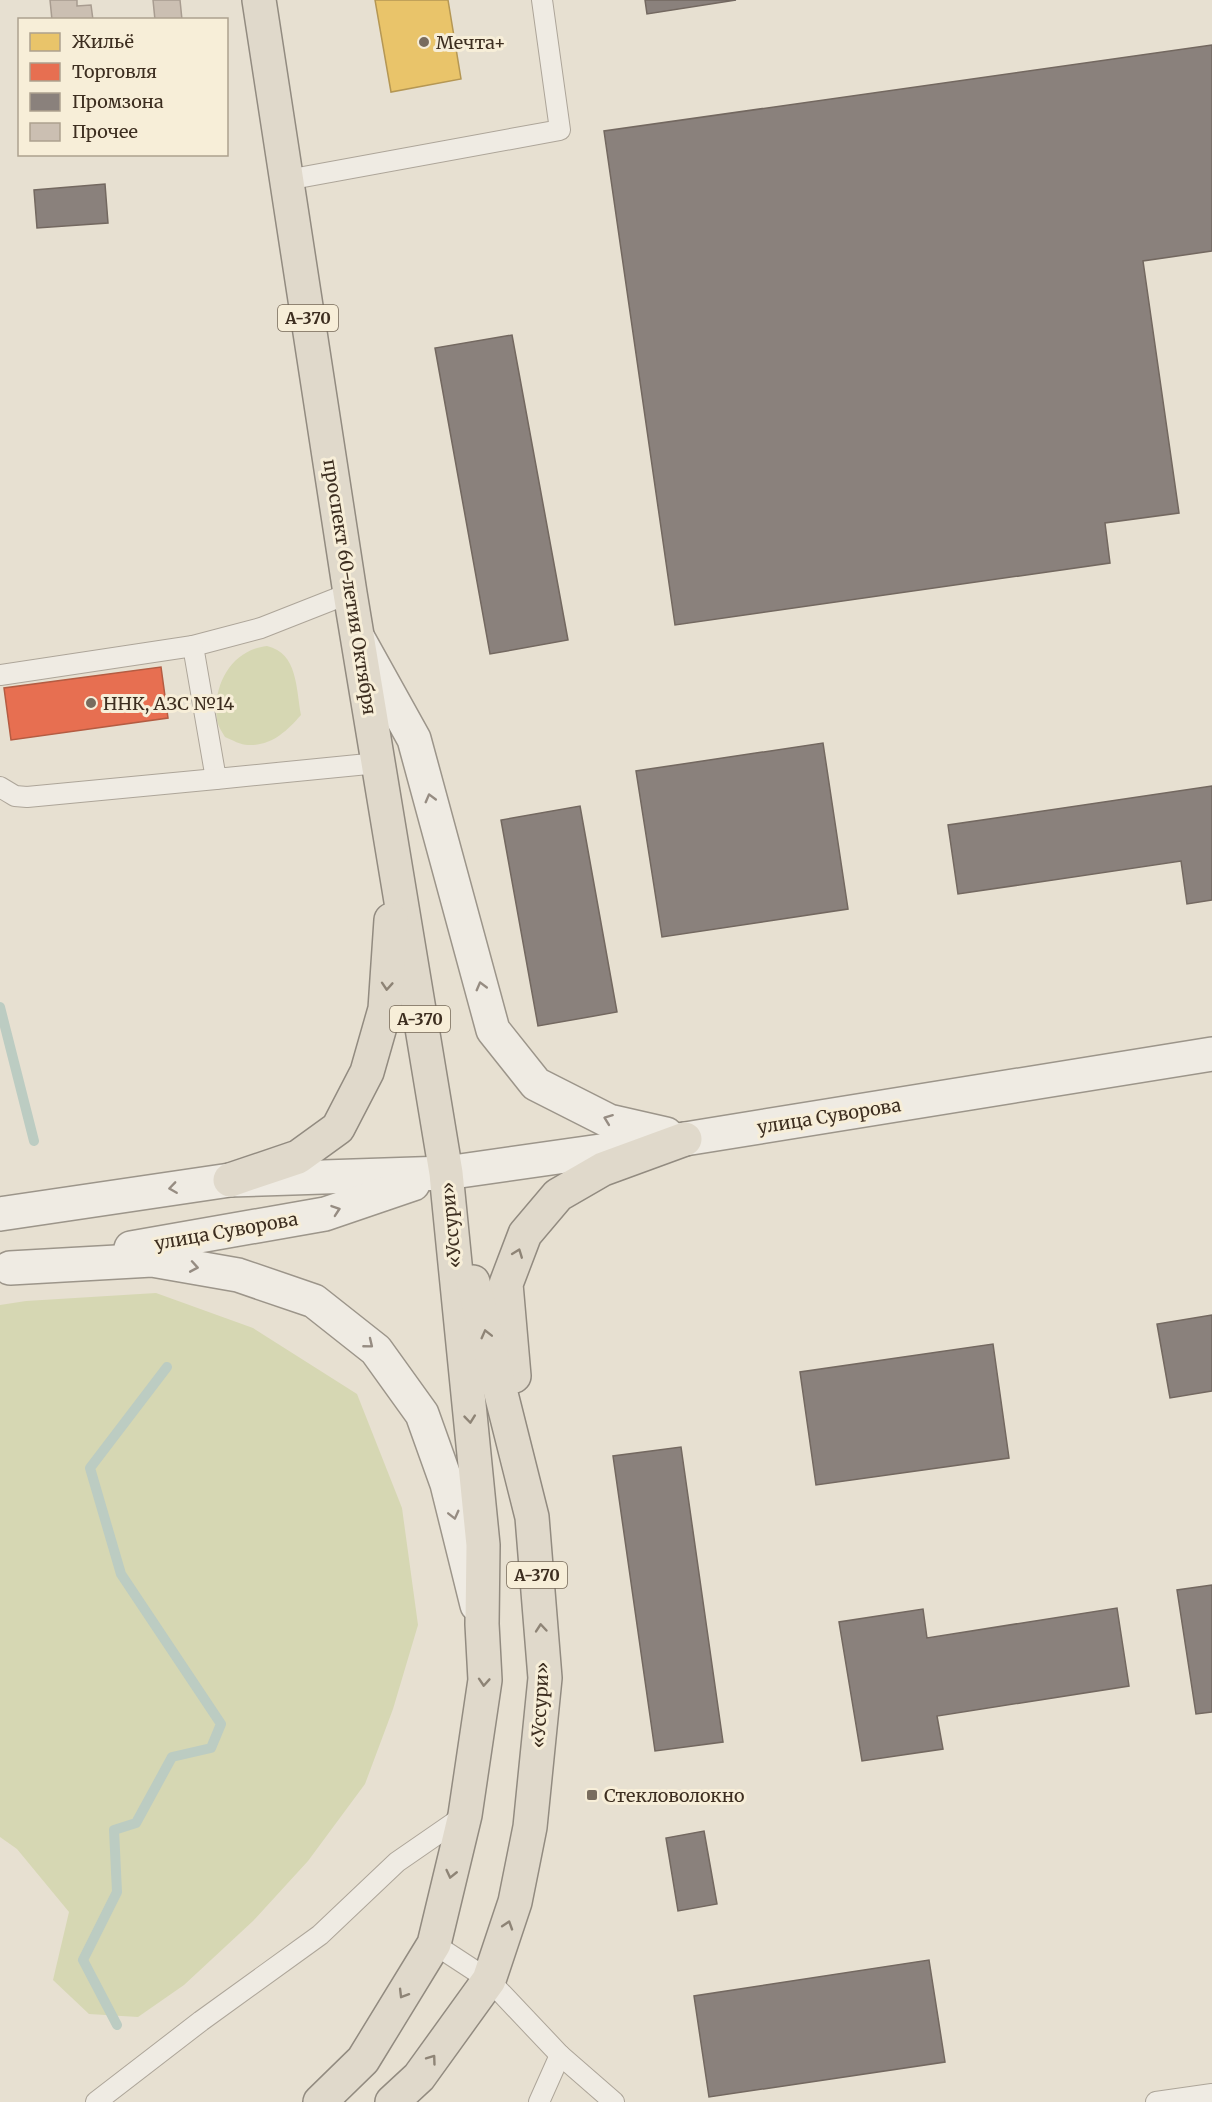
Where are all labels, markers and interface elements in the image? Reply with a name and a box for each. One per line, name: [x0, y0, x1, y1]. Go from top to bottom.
legend: [18, 18, 228, 156]
text: Жильё: [72, 30, 134, 53]
place label: Мечта+: [436, 31, 506, 54]
marker: Мечта+: [417, 35, 431, 49]
text: Торговля: [72, 60, 157, 83]
text: Промзона: [72, 90, 164, 113]
text: Прочее: [72, 120, 138, 143]
road number: А-370: [278, 305, 338, 331]
street label: проспект 60-летия Октября: [318, 458, 382, 717]
place label: ННК, АЗС №14: [103, 692, 234, 715]
marker: ННК, АЗС №14: [84, 696, 98, 710]
one-way arrow: [424, 793, 437, 803]
one-way arrow: [380, 981, 393, 990]
one-way arrow: [476, 981, 488, 992]
road number: А-370: [390, 1006, 450, 1032]
street label: улица Суворова: [755, 1093, 903, 1139]
one-way arrow: [603, 1114, 614, 1127]
street label: «Уссури»: [436, 1181, 466, 1269]
one-way arrow: [168, 1182, 177, 1194]
one-way arrow: [330, 1205, 341, 1218]
street label: улица Суворова: [153, 1207, 300, 1255]
one-way arrow: [510, 1248, 523, 1258]
one-way arrow: [188, 1260, 198, 1273]
one-way arrow: [481, 1329, 494, 1339]
one-way arrow: [362, 1337, 373, 1348]
one-way arrow: [463, 1415, 476, 1424]
one-way arrow: [447, 1510, 460, 1520]
road number: А-370: [507, 1562, 567, 1588]
one-way arrow: [535, 1624, 548, 1633]
street label: «Уссури»: [526, 1661, 554, 1749]
one-way arrow: [478, 1678, 491, 1687]
place label: Стекловолокно: [604, 1784, 744, 1807]
marker: Стекловолокно: [585, 1788, 599, 1802]
one-way arrow: [445, 1869, 458, 1879]
one-way arrow: [500, 1920, 513, 1931]
one-way arrow: [399, 1988, 411, 1998]
one-way arrow: [424, 2054, 435, 2065]

